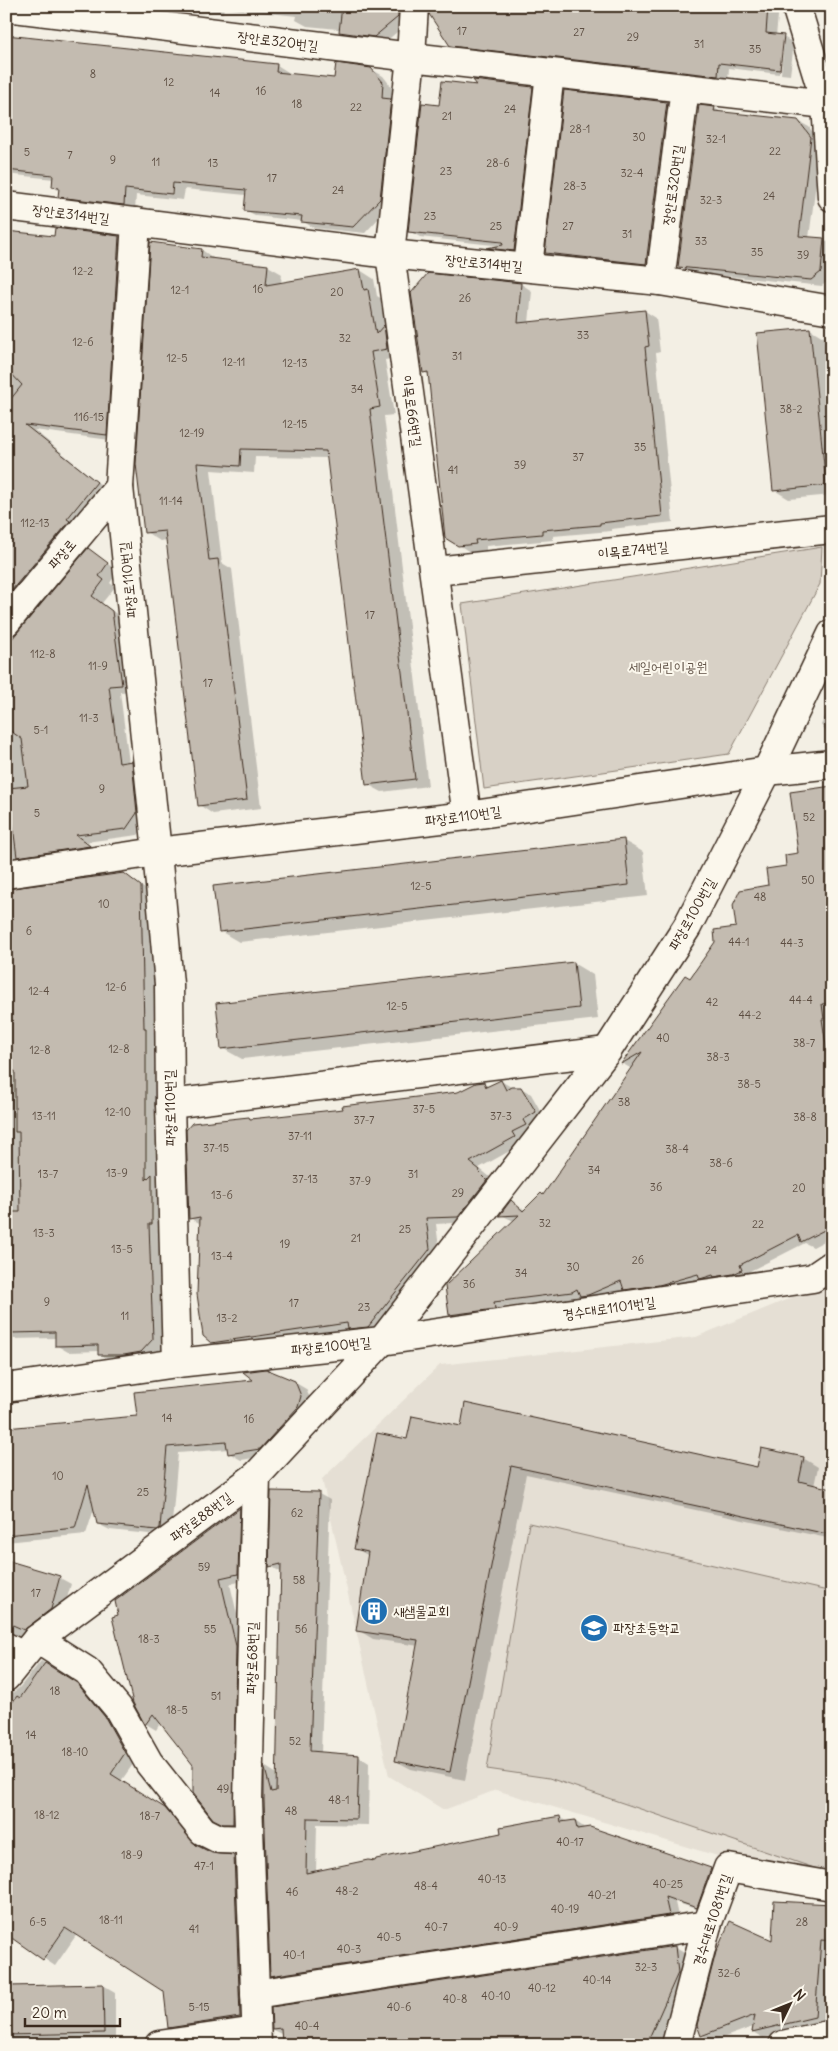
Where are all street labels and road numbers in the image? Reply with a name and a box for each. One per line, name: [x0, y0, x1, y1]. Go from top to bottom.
street label: 장안로320번길: [237, 27, 320, 55]
street label: 장안로320번길: [658, 143, 688, 226]
street label: 장안로314번길: [31, 200, 111, 228]
street label: 장안로314번길: [444, 251, 524, 275]
street label: 이목로66번길: [398, 374, 426, 449]
street label: 파장로: [44, 535, 80, 573]
street label: 이목로74번길: [597, 537, 670, 563]
street label: 파장로110번길: [115, 540, 141, 619]
street label: 파장로110번길: [424, 802, 503, 830]
street label: 파장로100번길: [665, 874, 720, 953]
street label: 파장로110번길: [160, 1069, 180, 1146]
street label: 경수대로1101번길: [561, 1292, 657, 1323]
street label: 파장로100번길: [290, 1333, 373, 1359]
street label: 파장로88번길: [167, 1488, 236, 1546]
street label: 파장로68번길: [242, 1621, 262, 1694]
street label: 경수대로1081번길: [689, 1871, 736, 1968]

